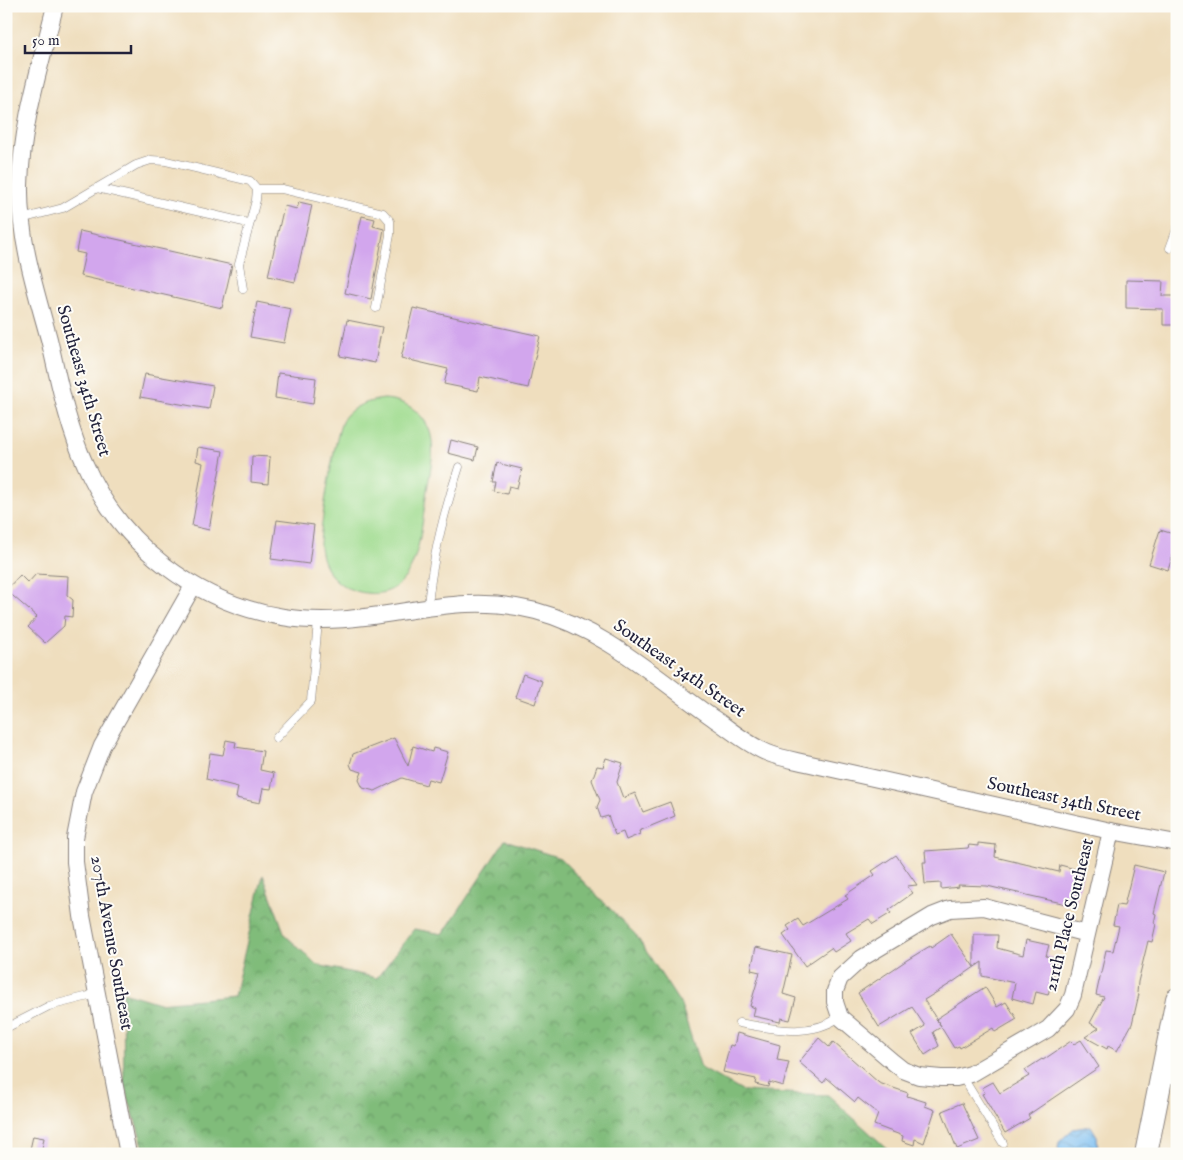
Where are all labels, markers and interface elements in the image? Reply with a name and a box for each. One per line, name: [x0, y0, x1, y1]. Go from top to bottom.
scale bar: [25, 22, 131, 54]
text: 50 m: [32, 31, 60, 50]
street label: Southeast 34th Street: [50, 303, 116, 459]
street label: Southeast 34th Street: [608, 615, 750, 723]
street label: Southeast 34th Street: [985, 772, 1143, 828]
street label: 211th Place Southeast: [1040, 836, 1100, 994]
street label: 207th Avenue Southeast: [84, 854, 138, 1032]

